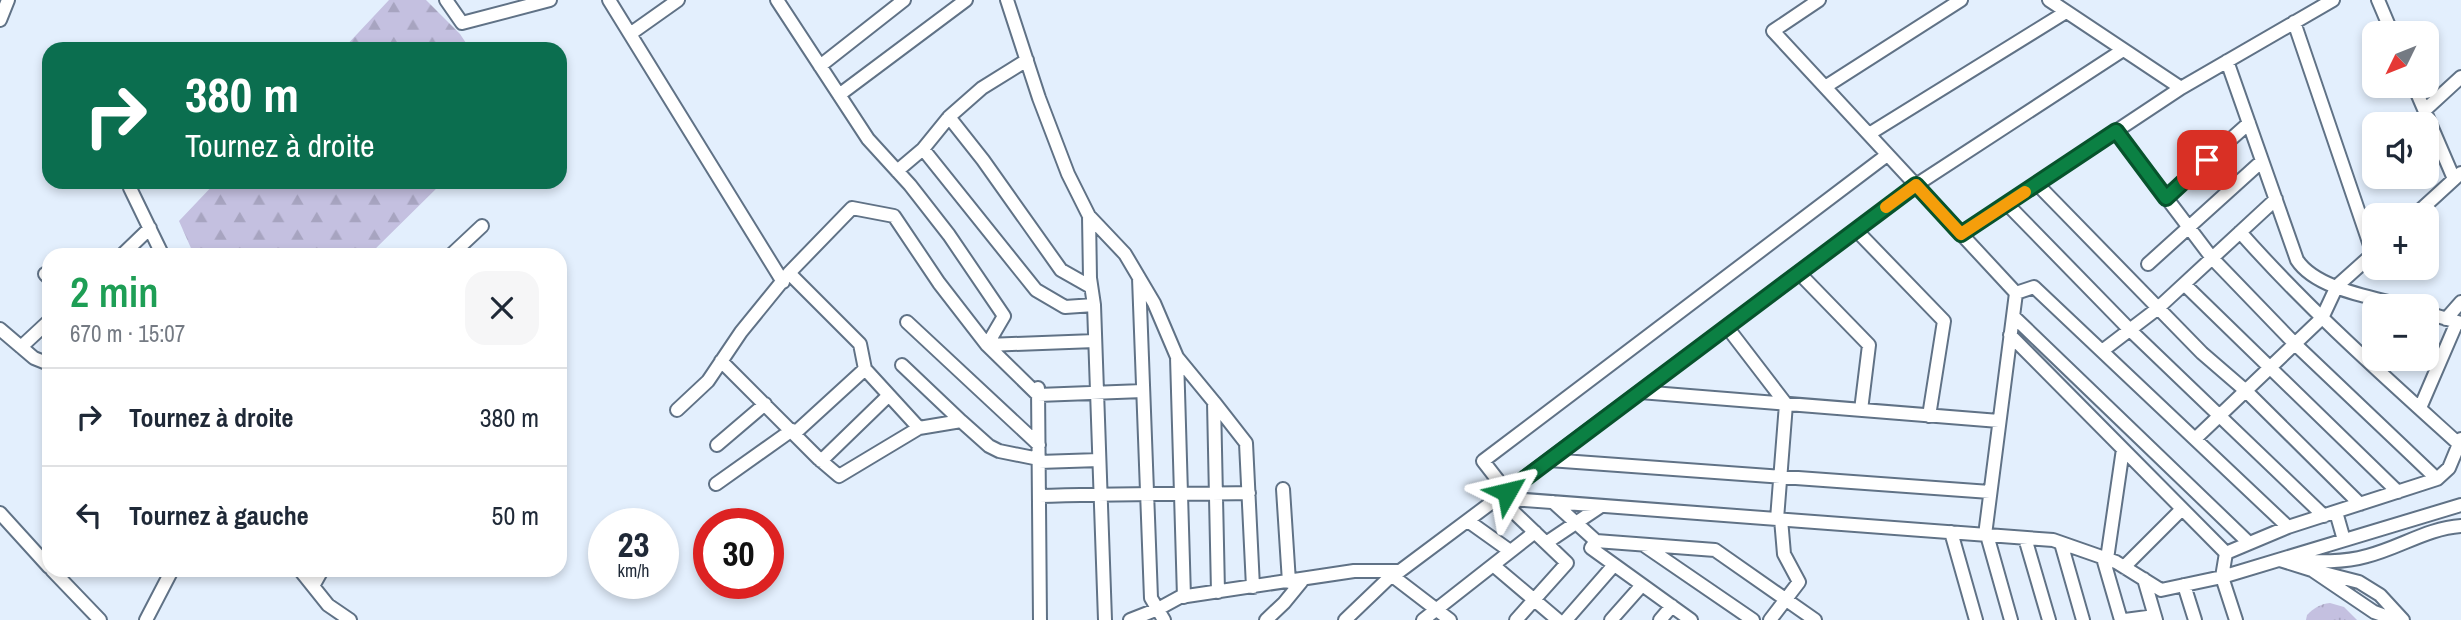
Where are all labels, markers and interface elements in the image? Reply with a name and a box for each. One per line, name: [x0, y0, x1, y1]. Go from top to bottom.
north arrow: [2362, 21, 2440, 98]
map controls: [2362, 21, 2439, 371]
text: 380 m: [185, 61, 299, 127]
icon: right: [70, 70, 161, 161]
button: sound: [2362, 112, 2439, 189]
text: Tournez à droite: [185, 124, 375, 167]
pin: [2177, 130, 2237, 190]
icon: arrive: [2188, 141, 2226, 179]
button: +: [2362, 203, 2439, 280]
text: 2 min: [70, 264, 159, 320]
button: close: [465, 271, 539, 345]
button: −: [2362, 294, 2439, 371]
text: 670 m · 15:07: [70, 318, 185, 349]
icon: right: [70, 398, 108, 436]
text: Tournez à droite: [129, 400, 293, 435]
text: 380 m: [480, 400, 539, 435]
position arrow: [1470, 455, 1544, 529]
icon: left: [70, 496, 108, 534]
text: Tournez à gauche: [129, 498, 309, 533]
text: 50 m: [492, 498, 539, 533]
speed limit sign: 30: [693, 508, 784, 599]
text: 23: [618, 521, 649, 568]
text: km/h: [618, 558, 650, 583]

